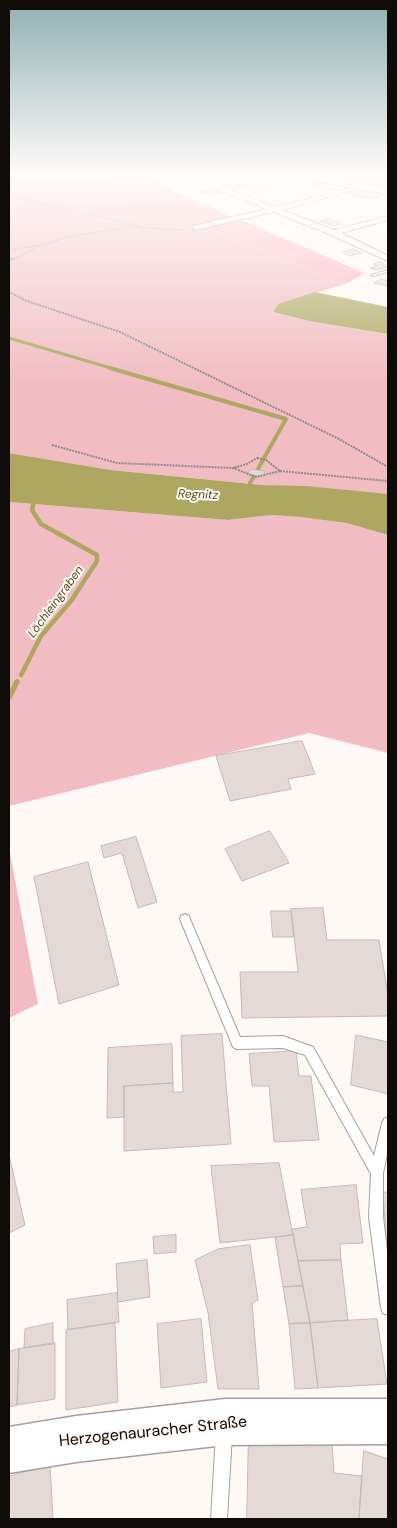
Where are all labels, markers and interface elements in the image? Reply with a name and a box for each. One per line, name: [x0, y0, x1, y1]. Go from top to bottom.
water label: Regnitz: [178, 487, 218, 503]
water label: Löchleingraben: [25, 563, 87, 641]
street label: Herzogenauracher Straße: [58, 1413, 248, 1451]

